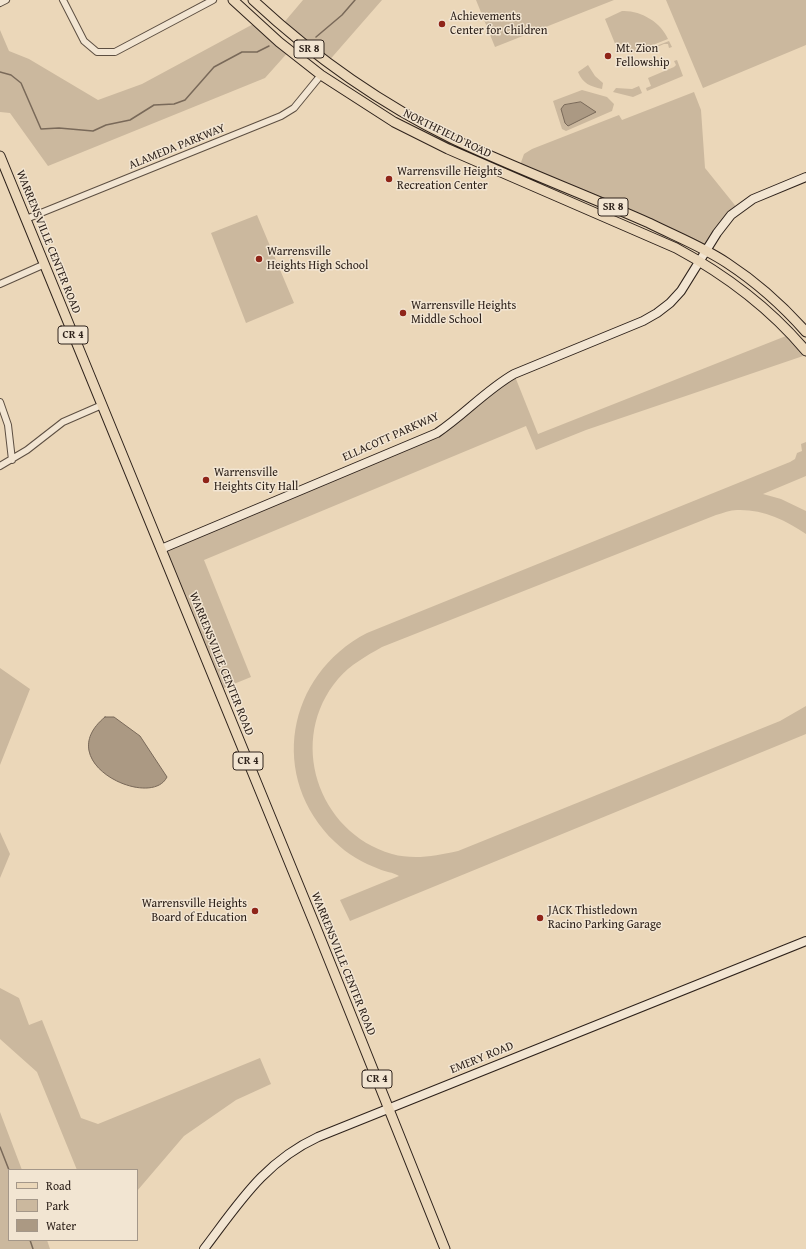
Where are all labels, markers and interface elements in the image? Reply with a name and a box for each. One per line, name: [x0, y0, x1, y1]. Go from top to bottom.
place label: Achievements Center for Children: [450, 10, 547, 38]
marker: Achievements Center for Children: [437, 19, 447, 29]
road number: SR 8: [294, 40, 324, 58]
place label: Mt. Zion Fellowship: [616, 42, 670, 70]
marker: Mt. Zion Fellowship: [603, 51, 613, 61]
street label: NORTHFIELD ROAD: [401, 106, 493, 162]
street label: ALAMEDA PARKWAY: [127, 121, 227, 173]
place label: Warrensville Heights Recreation Center: [397, 165, 502, 193]
street label: WARRENSVILLE CENTER ROAD: [13, 168, 83, 316]
marker: Warrensville Heights Recreation Center: [384, 174, 394, 184]
road number: SR 8: [598, 198, 628, 216]
place label: Warrensville Heights High School: [267, 245, 368, 273]
marker: Warrensville Heights High School: [254, 254, 264, 264]
place label: Warrensville Heights Middle School: [411, 299, 516, 327]
marker: Warrensville Heights Middle School: [398, 308, 408, 318]
road number: CR 4: [58, 326, 88, 344]
street label: ELLACOTT PARKWAY: [340, 409, 442, 465]
place label: Warrensville Heights City Hall: [214, 466, 298, 494]
marker: Warrensville Heights City Hall: [201, 475, 211, 485]
street label: WARRENSVILLE CENTER ROAD: [186, 590, 256, 738]
road number: CR 4: [233, 752, 263, 770]
street label: WARRENSVILLE CENTER ROAD: [308, 890, 378, 1038]
place label: Warrensville Heights Board of Education: [142, 897, 247, 925]
place label: JACK Thistledown Racino Parking Garage: [548, 904, 662, 932]
marker: Warrensville Heights Board of Education: [250, 906, 260, 916]
marker: JACK Thistledown Racino Parking Garage: [535, 913, 545, 923]
street label: EMERY ROAD: [448, 1039, 516, 1077]
road number: CR 4: [362, 1070, 392, 1088]
legend: [8, 1169, 138, 1241]
text: Road: [46, 1177, 71, 1194]
text: Park: [46, 1197, 69, 1214]
text: Water: [46, 1217, 76, 1234]

